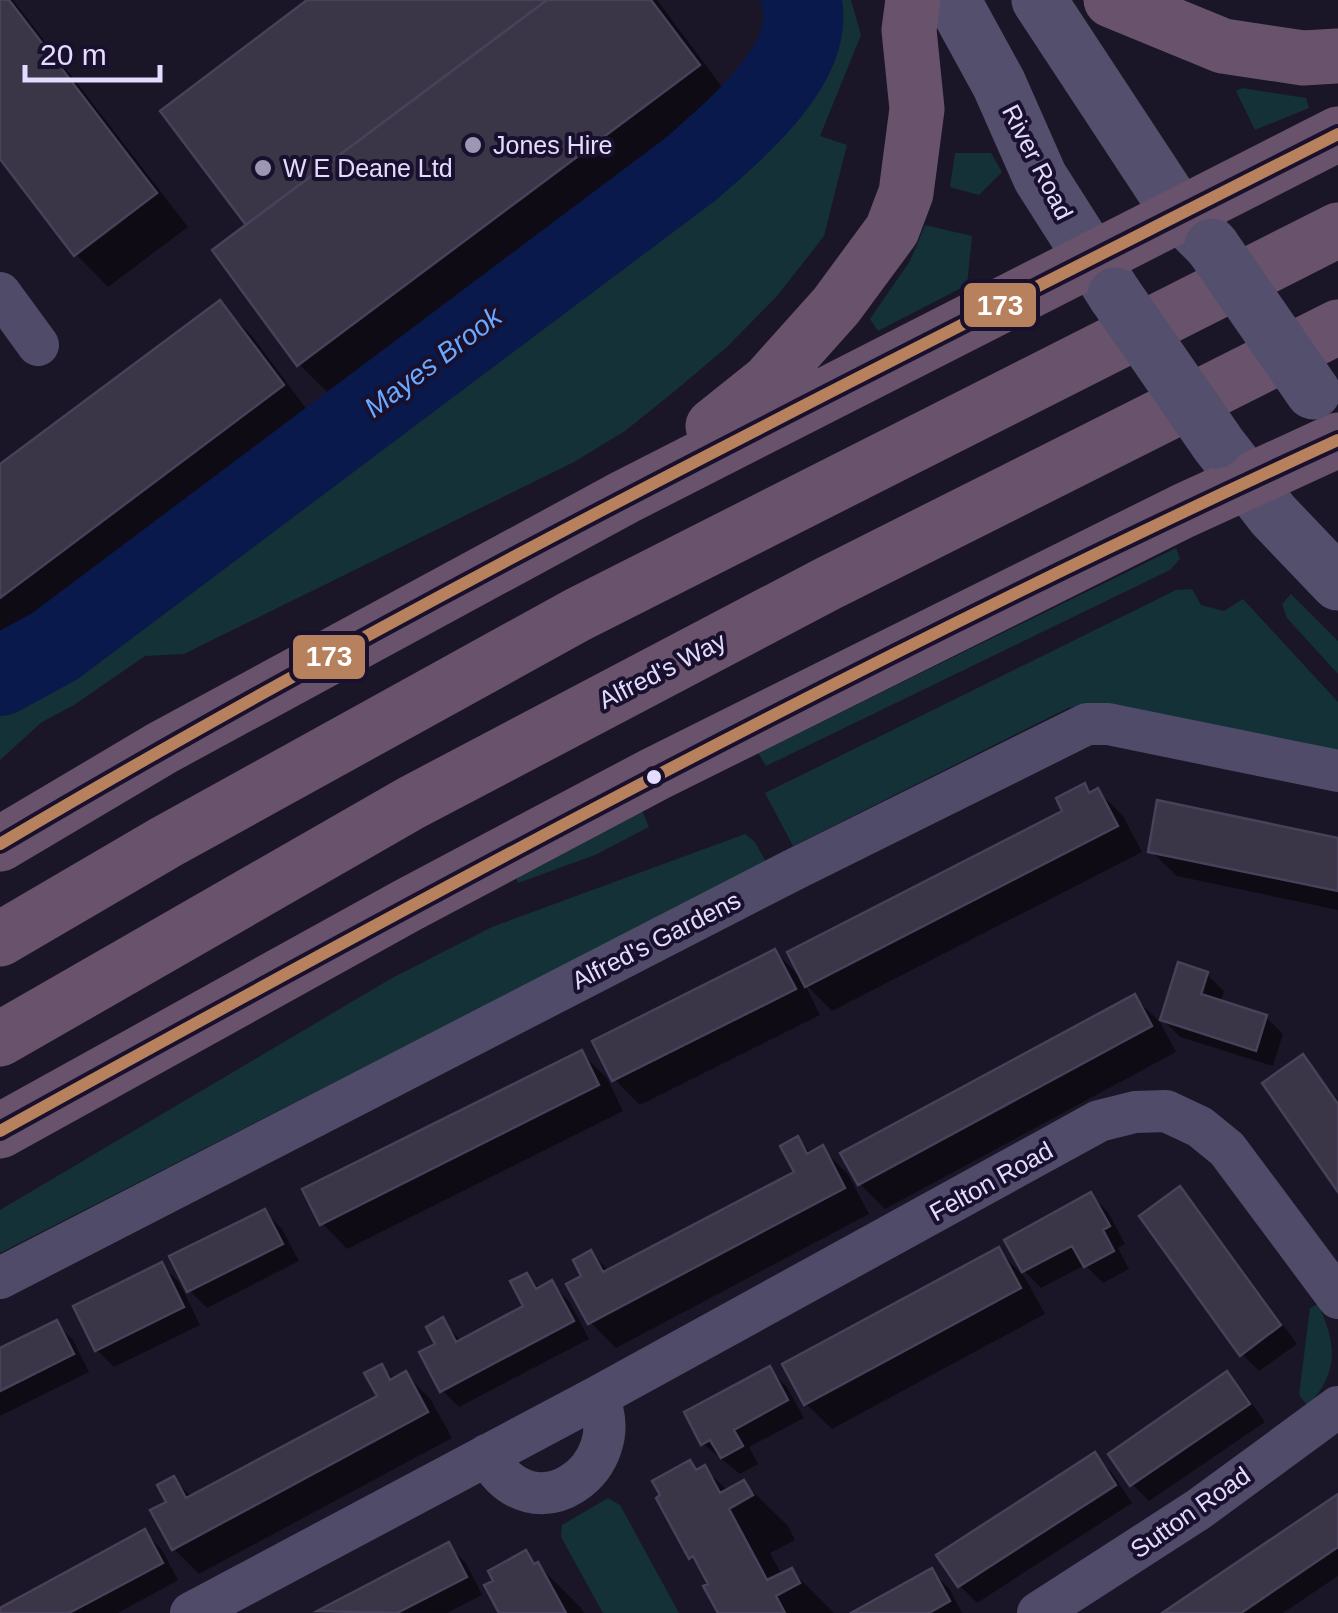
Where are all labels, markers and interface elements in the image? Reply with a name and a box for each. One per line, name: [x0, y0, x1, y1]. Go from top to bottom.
scale bar: [25, 20, 160, 82]
text: 20 m: [40, 38, 107, 71]
street label: River Road: [997, 100, 1079, 224]
place label: Jones Hire: [493, 131, 613, 159]
marker: Jones Hire: [462, 134, 484, 156]
place label: W E Deane Ltd: [283, 154, 453, 182]
marker: W E Deane Ltd: [252, 157, 274, 179]
line badge: 173: [962, 281, 1038, 329]
text: 173: [977, 290, 1023, 321]
water label: Mayes Brook: [358, 299, 509, 424]
street label: Alfred's Way: [594, 626, 731, 714]
line badge: 173: [291, 633, 367, 681]
text: 173: [306, 641, 352, 672]
unlabelled marker: [644, 767, 664, 787]
street label: Alfred's Gardens: [567, 885, 745, 995]
street label: Felton Road: [925, 1136, 1057, 1226]
street label: Sutton Road: [1125, 1461, 1255, 1563]

